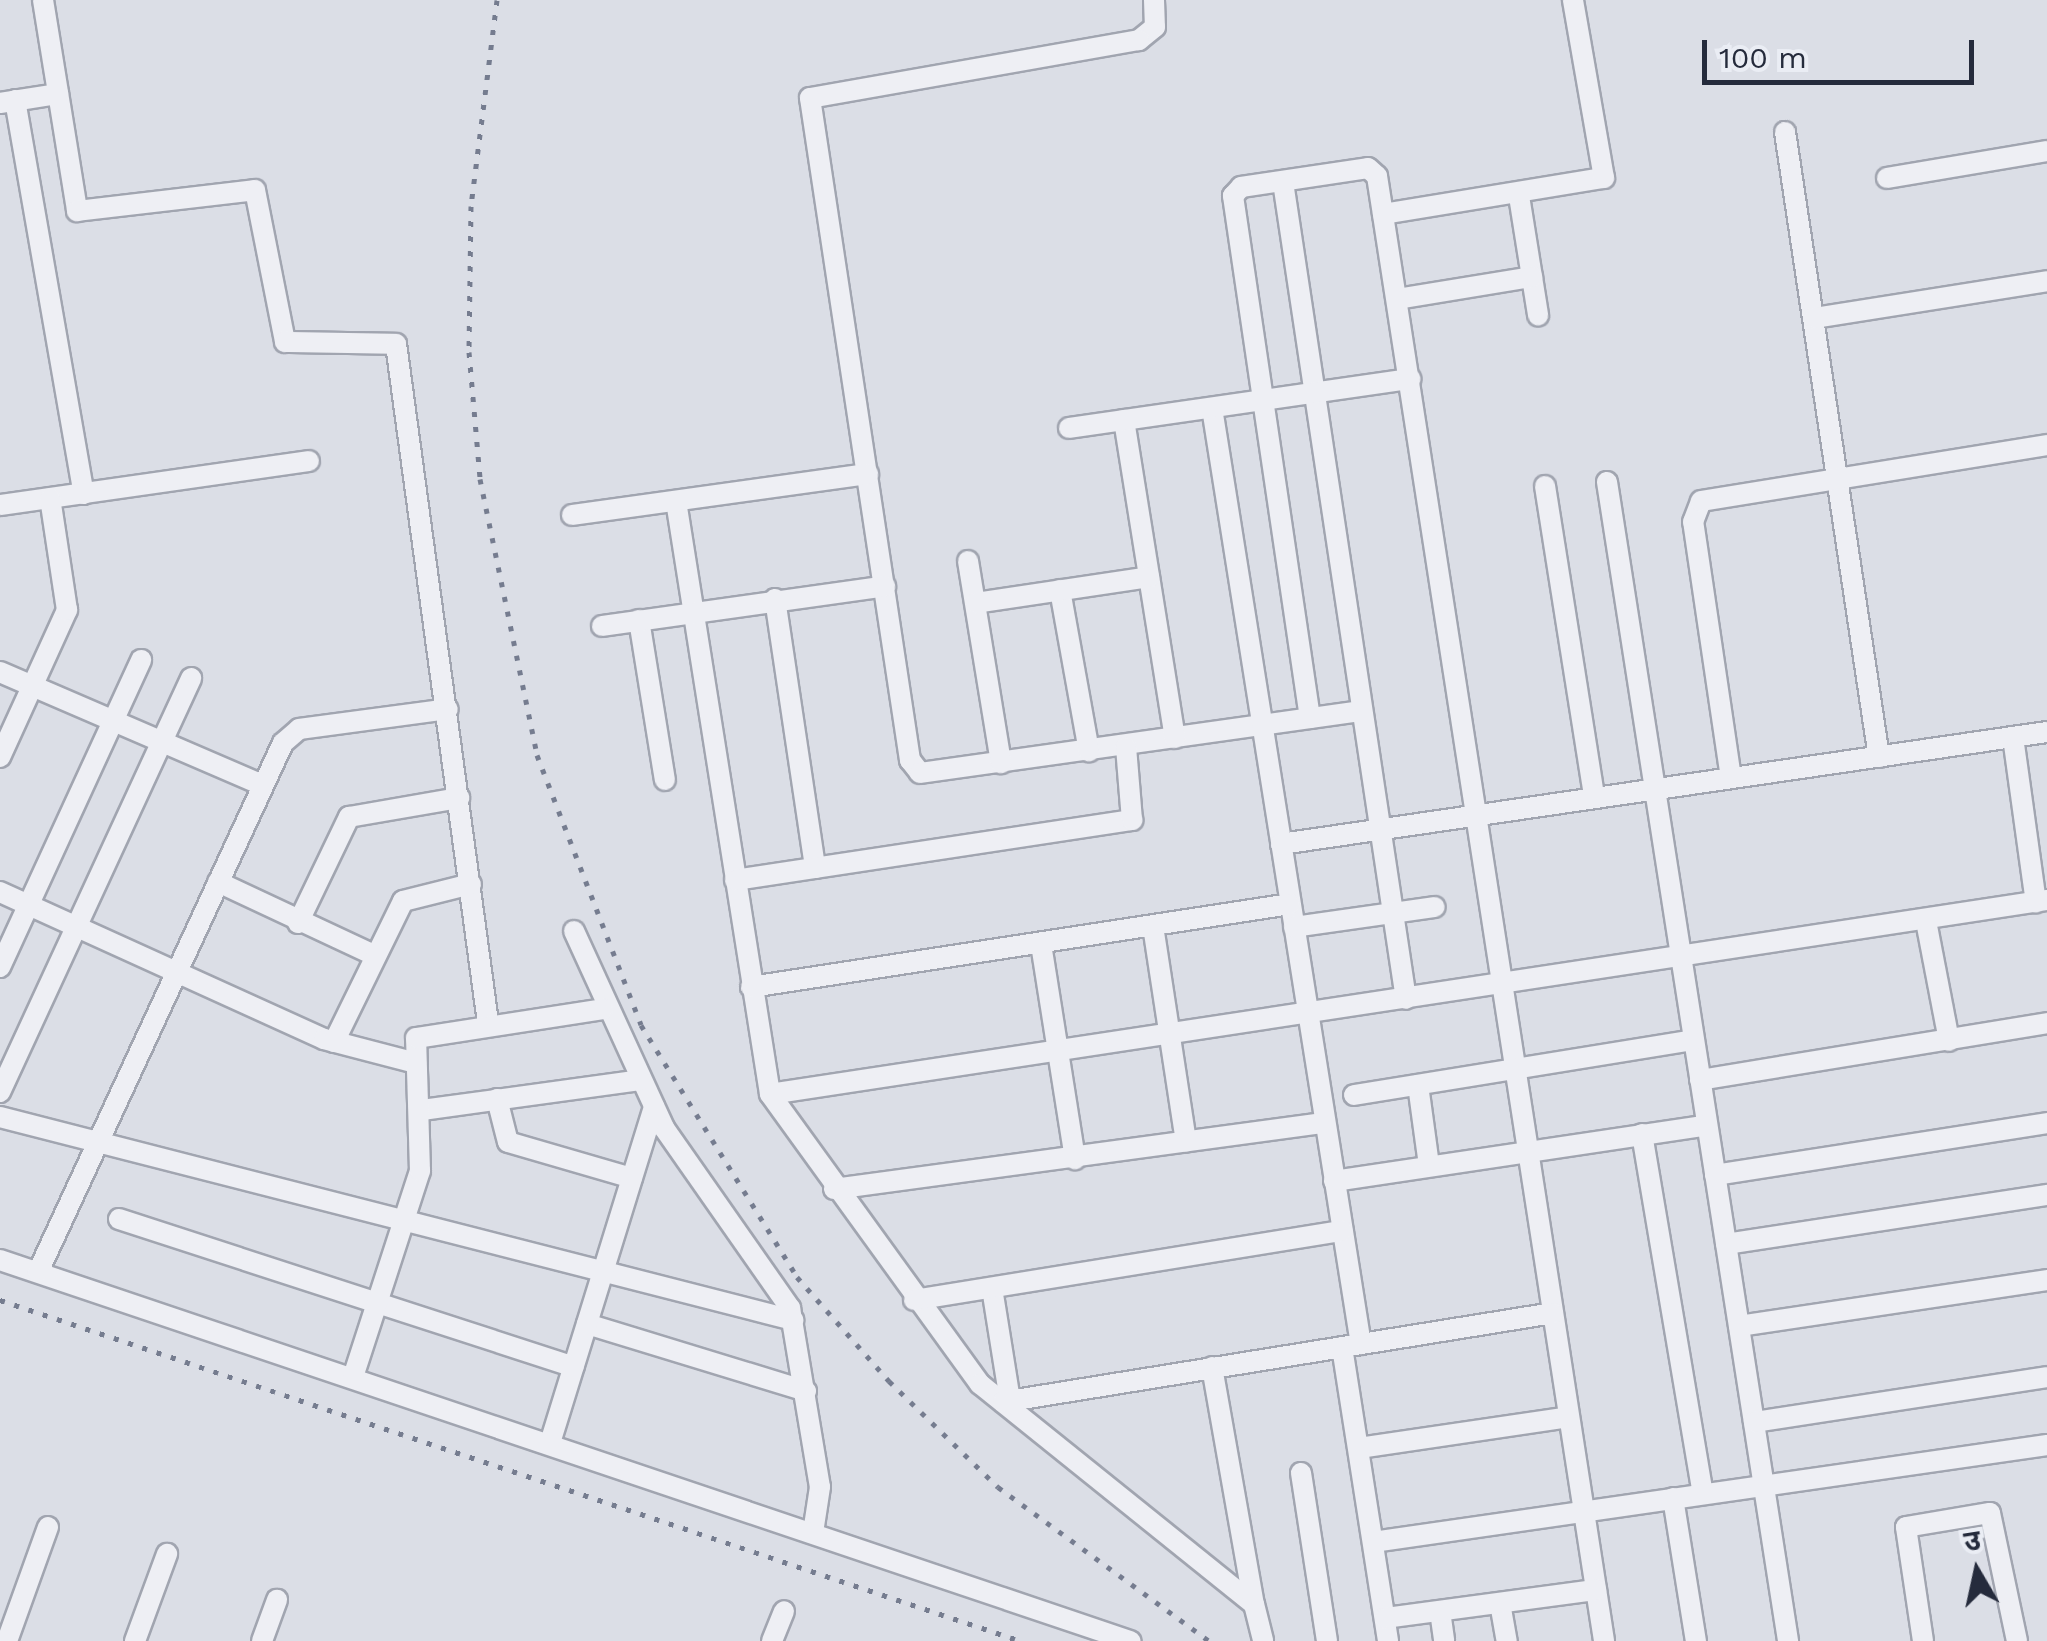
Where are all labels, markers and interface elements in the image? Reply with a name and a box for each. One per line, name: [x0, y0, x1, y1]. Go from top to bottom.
scale bar: [1707, 20, 1980, 82]
text: 100 m: [1719, 40, 1807, 75]
north arrow: [1927, 1521, 2027, 1621]
text: उ: [1962, 1523, 1983, 1558]

